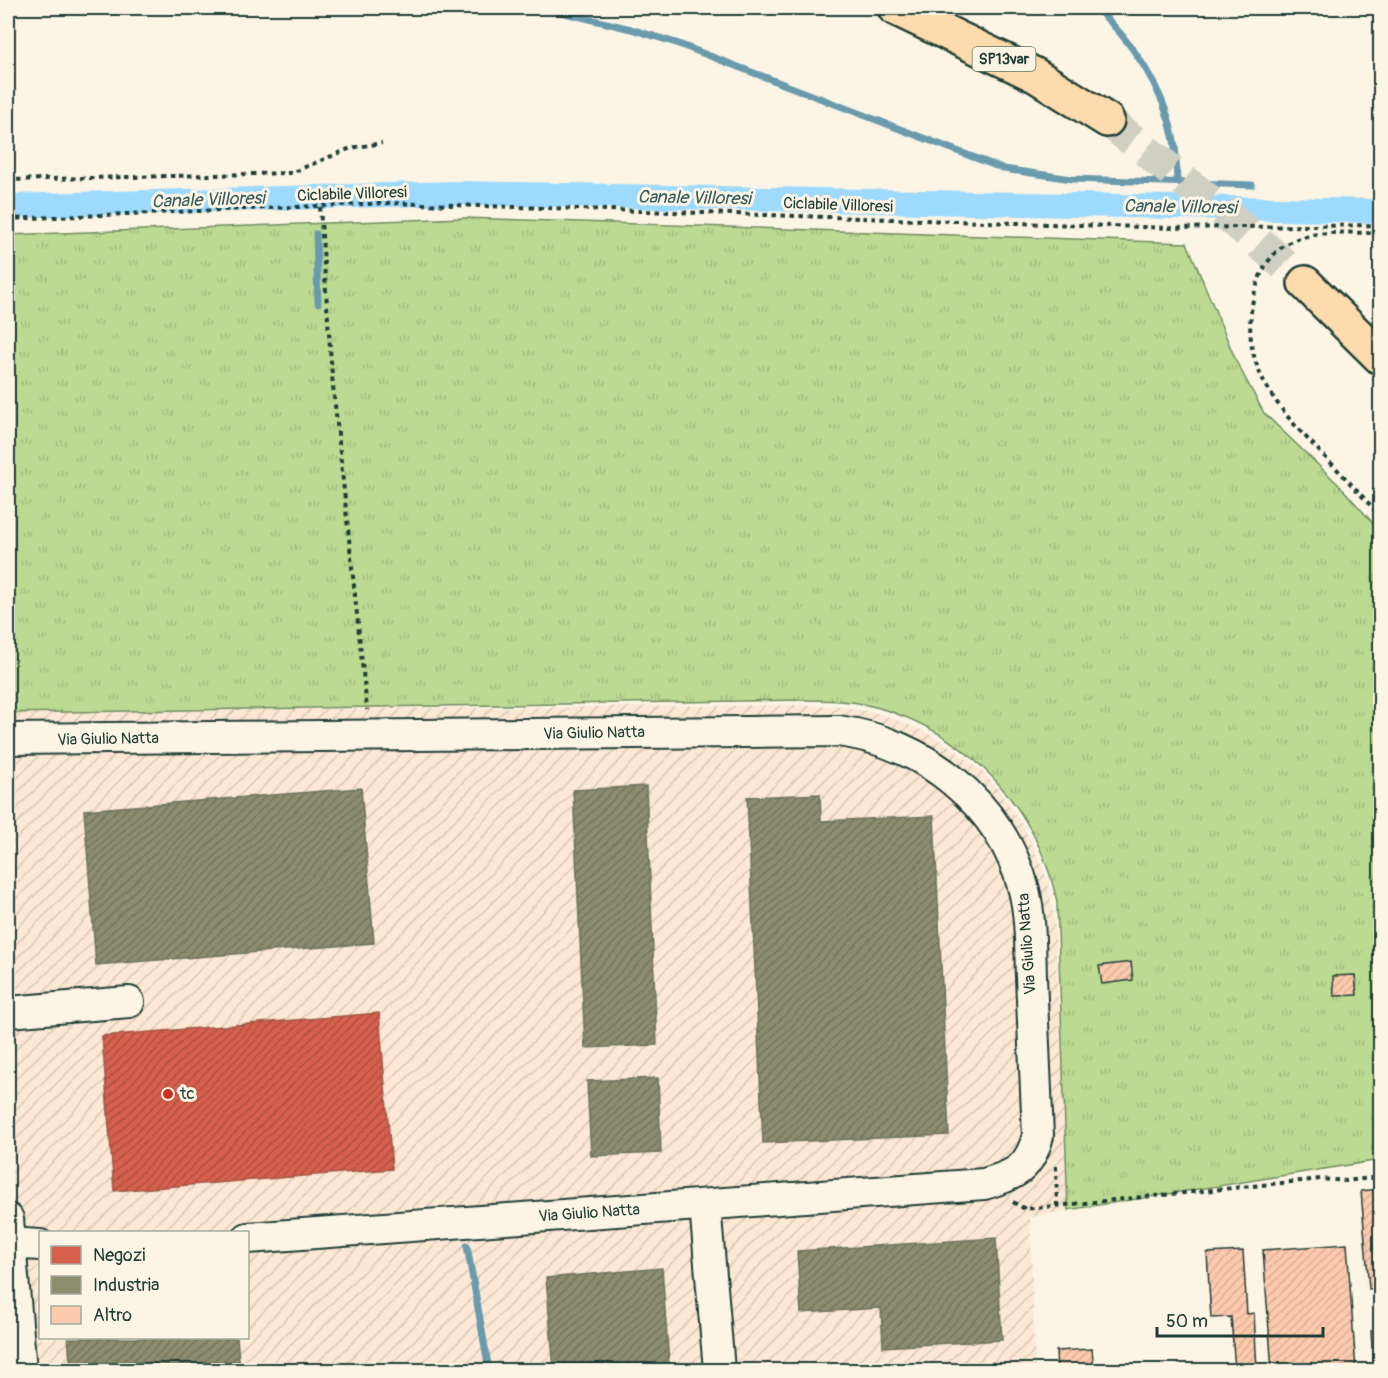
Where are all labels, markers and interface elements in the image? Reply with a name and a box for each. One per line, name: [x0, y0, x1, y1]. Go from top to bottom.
road number: SP13var: [972, 47, 1036, 71]
street label: Ciclabile Villoresi: [297, 182, 407, 206]
water label: Canale Villoresi: [151, 186, 268, 213]
water label: Canale Villoresi: [637, 186, 753, 211]
street label: Ciclabile Villoresi: [783, 193, 893, 217]
water label: Canale Villoresi: [1123, 195, 1239, 220]
street label: Via Giulio Natta: [543, 722, 645, 744]
street label: Via Giulio Natta: [57, 728, 159, 750]
street label: Via Giulio Natta: [1013, 893, 1041, 995]
place label: tc: [179, 1084, 195, 1104]
marker: tc: [161, 1087, 175, 1101]
street label: Via Giulio Natta: [538, 1199, 640, 1227]
legend: [39, 1231, 249, 1339]
text: Negozi: [93, 1244, 145, 1267]
text: Industria: [93, 1274, 159, 1297]
scale bar: [1157, 1300, 1324, 1338]
text: Altro: [93, 1304, 132, 1327]
text: 50 m: [1166, 1310, 1208, 1333]

